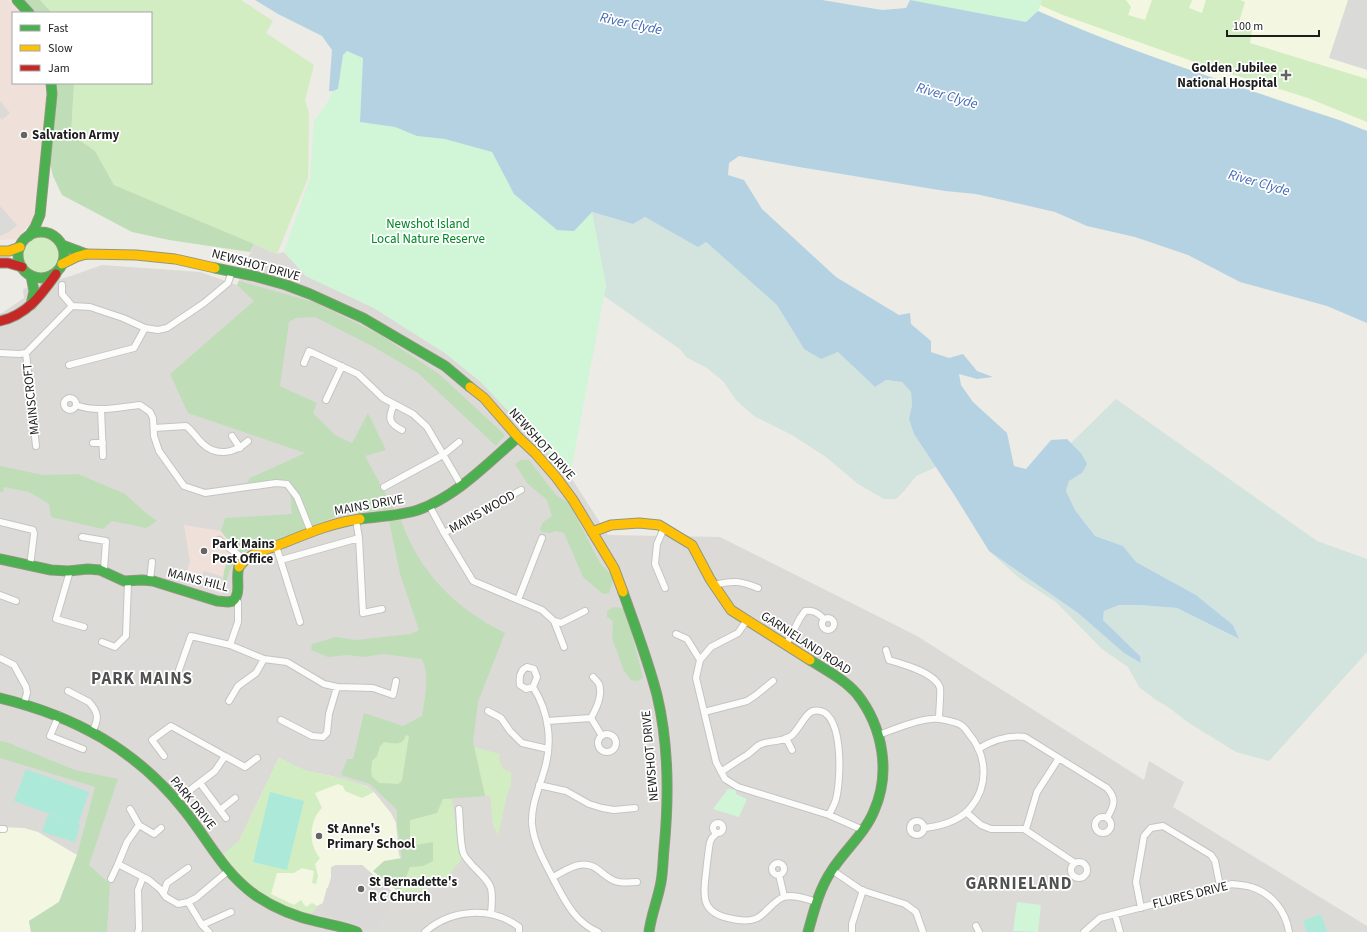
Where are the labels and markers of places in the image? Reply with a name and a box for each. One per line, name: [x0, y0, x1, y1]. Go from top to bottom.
place label: Golden Jubilee National Hospital: [1177, 59, 1277, 92]
marker: Golden Jubilee National Hospital: [1280, 69, 1292, 81]
place label: Salvation Army: [32, 126, 120, 144]
marker: Salvation Army: [19, 130, 29, 140]
place label: Park Mains Post Office: [212, 535, 275, 568]
marker: Park Mains Post Office: [199, 546, 209, 556]
place label: St Anne's Primary School: [327, 820, 415, 853]
marker: St Anne's Primary School: [314, 831, 324, 841]
place label: St Bernadette's R C Church: [369, 873, 457, 906]
marker: St Bernadette's R C Church: [356, 884, 366, 894]

